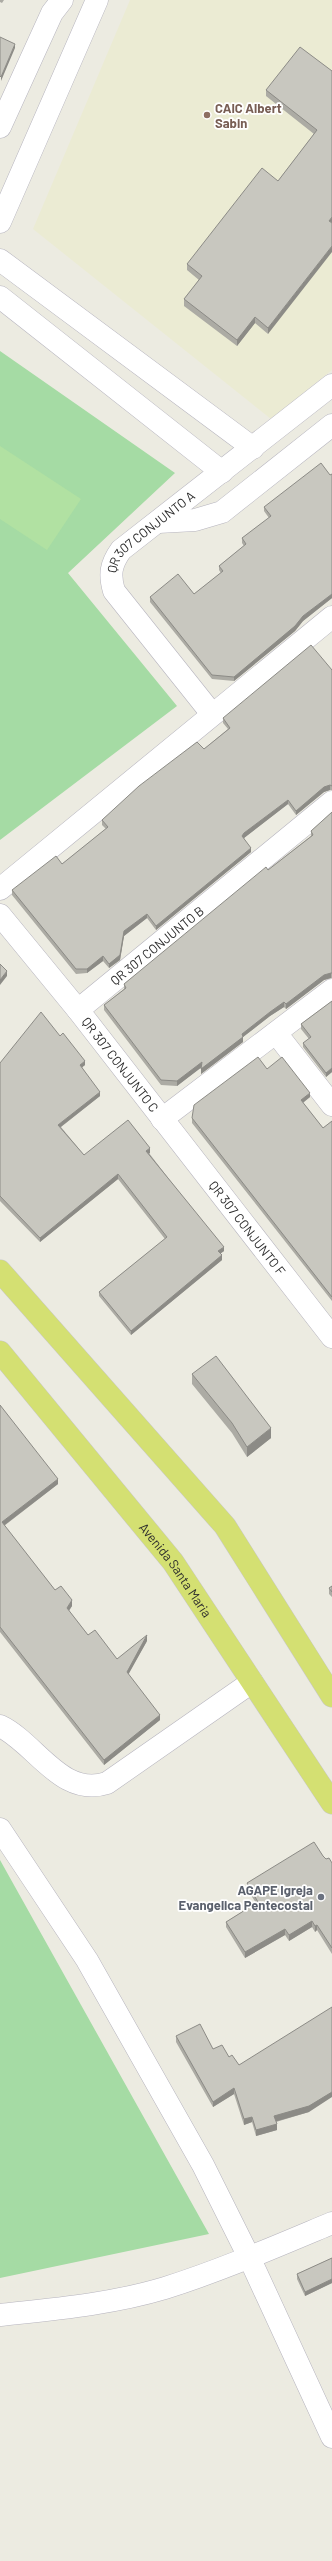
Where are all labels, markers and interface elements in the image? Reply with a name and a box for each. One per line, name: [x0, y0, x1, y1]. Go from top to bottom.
place label: CAIC Albert Sabin: [215, 100, 282, 131]
marker: CAIC Albert Sabin: [202, 110, 212, 120]
street label: QR 307 CONJUNTO A: [103, 487, 198, 574]
street label: QR 307 CONJUNTO B: [107, 902, 207, 988]
street label: QR 307 CONJUNTO C: [79, 1014, 162, 1115]
street label: QR 307 CONJUNTO F: [206, 1178, 289, 1279]
street label: Avenida Santa Maria: [136, 1519, 215, 1620]
place label: AGAPE Igreja Evangelica Pentecostal: [179, 1882, 313, 1913]
marker: AGAPE Igreja Evangelica Pentecostal: [316, 1892, 326, 1902]

